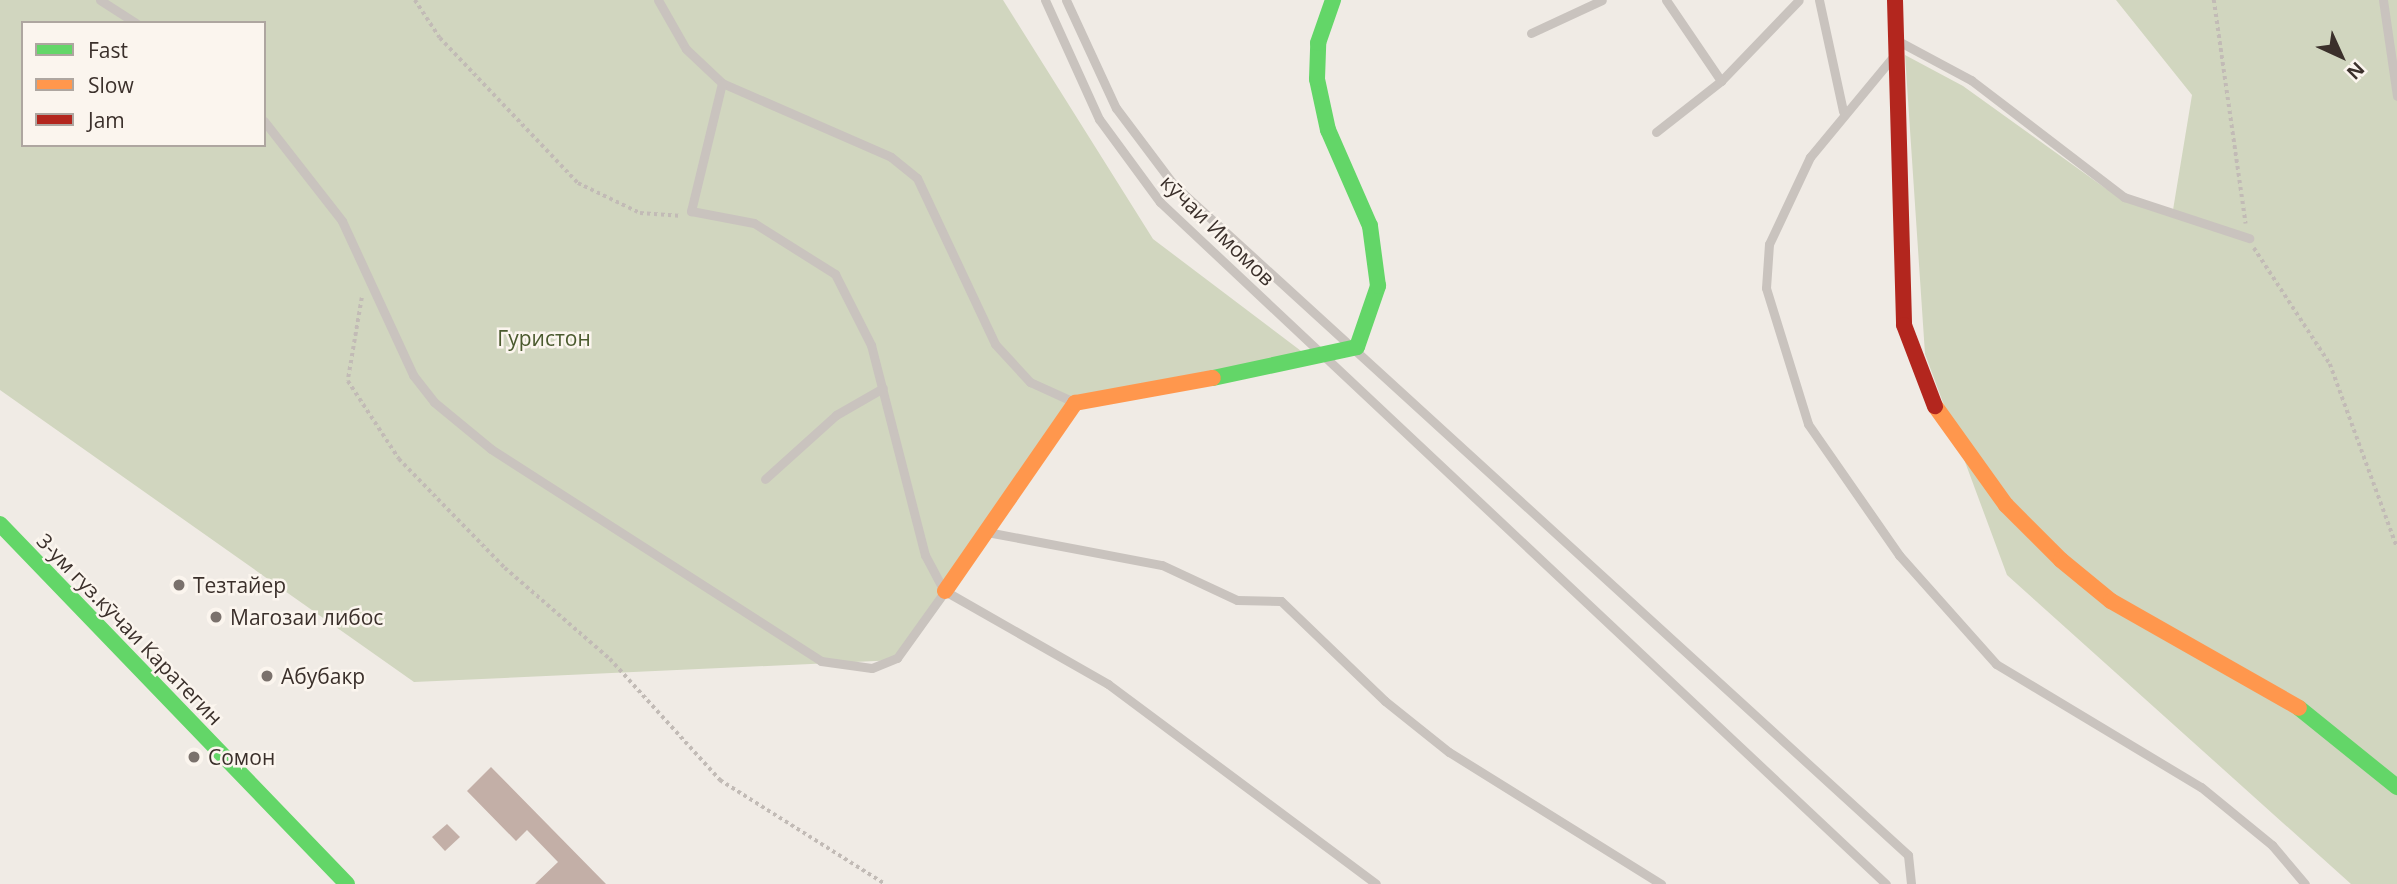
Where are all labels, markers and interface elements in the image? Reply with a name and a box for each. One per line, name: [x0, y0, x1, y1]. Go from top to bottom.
legend: [21, 21, 266, 147]
north arrow: [2306, 21, 2376, 91]
text: Fast: [88, 36, 128, 64]
text: N: [2341, 56, 2371, 85]
text: Slow: [88, 71, 134, 99]
text: Jam: [88, 106, 125, 134]
street label: кӯчаи Имомов: [1156, 169, 1280, 291]
park label: Гуристон: [497, 325, 591, 351]
street label: 3-ум гуз.кӯчаи Каратегин: [32, 528, 228, 730]
place label: Тезтайер: [193, 572, 286, 598]
marker: Тезтайер: [171, 577, 187, 593]
place label: Магозаи либос: [230, 604, 383, 630]
marker: Магозаи либос: [208, 609, 224, 625]
place label: Абубакр: [281, 663, 365, 689]
marker: Абубакр: [259, 668, 275, 684]
place label: Сомон: [208, 744, 275, 770]
marker: Сомон: [186, 749, 202, 765]

